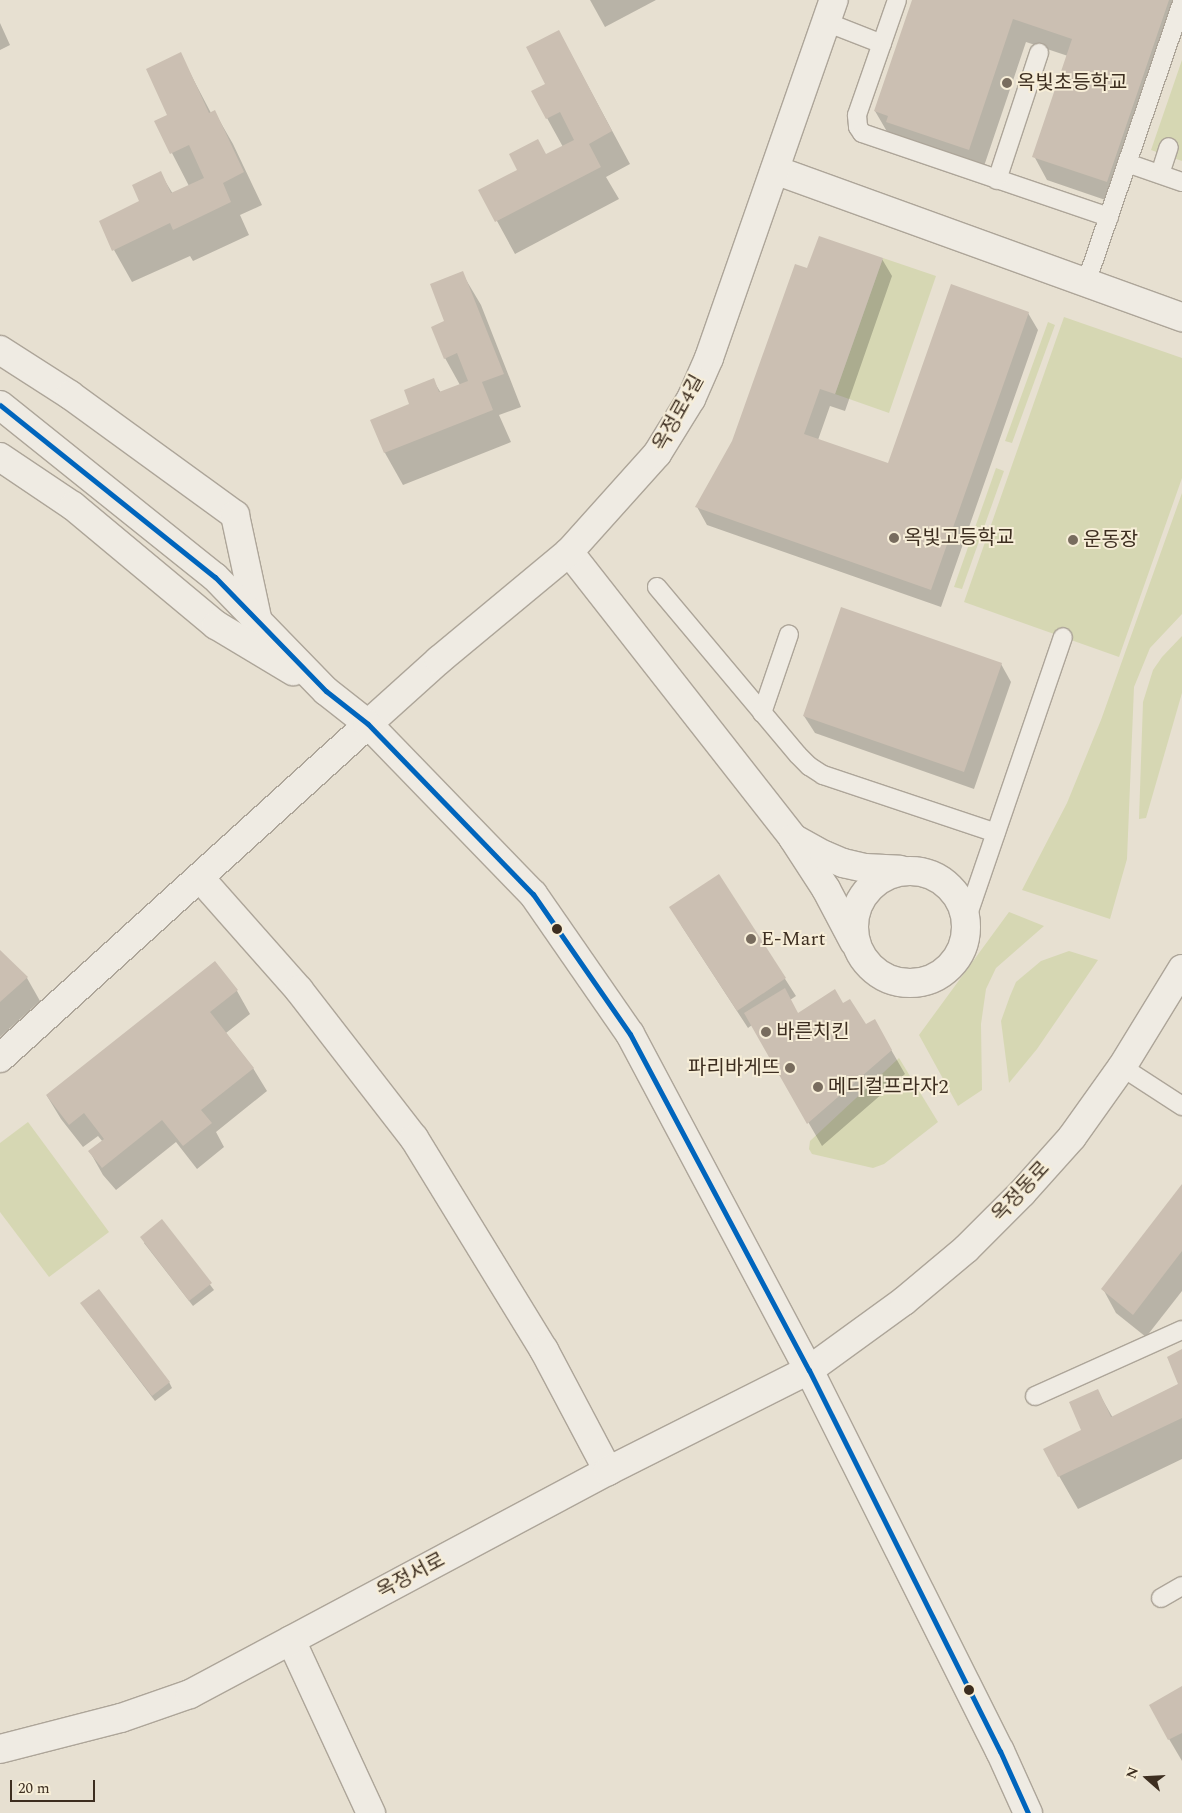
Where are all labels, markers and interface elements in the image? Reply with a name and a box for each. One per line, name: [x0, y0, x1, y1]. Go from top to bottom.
place label: 옥빛초등학교: [1017, 71, 1127, 95]
marker: 옥빛초등학교: [1001, 77, 1013, 89]
street label: 옥정로4길: [648, 371, 710, 455]
place label: 옥빛고등학교: [904, 526, 1014, 550]
place label: 운동장: [1083, 528, 1138, 552]
marker: 옥빛고등학교: [888, 532, 900, 544]
marker: 운동장: [1067, 534, 1079, 546]
unlabelled marker: [552, 924, 562, 934]
place label: E-Mart: [761, 927, 826, 951]
marker: E-Mart: [745, 933, 757, 945]
place label: 바른치킨: [776, 1020, 850, 1044]
marker: 바른치킨: [760, 1026, 772, 1038]
place label: 파리바게뜨: [688, 1056, 780, 1080]
marker: 파리바게뜨: [784, 1062, 796, 1074]
place label: 메디컬프라자2: [828, 1075, 948, 1099]
marker: 메디컬프라자2: [812, 1081, 824, 1093]
street label: 옥정동로: [987, 1157, 1055, 1227]
street label: 옥정서로: [373, 1548, 449, 1604]
unlabelled marker: [964, 1685, 974, 1695]
north arrow: [1122, 1753, 1172, 1803]
text: N: [1121, 1764, 1144, 1782]
scale bar: [12, 1770, 98, 1802]
text: 20 m: [18, 1777, 50, 1800]

